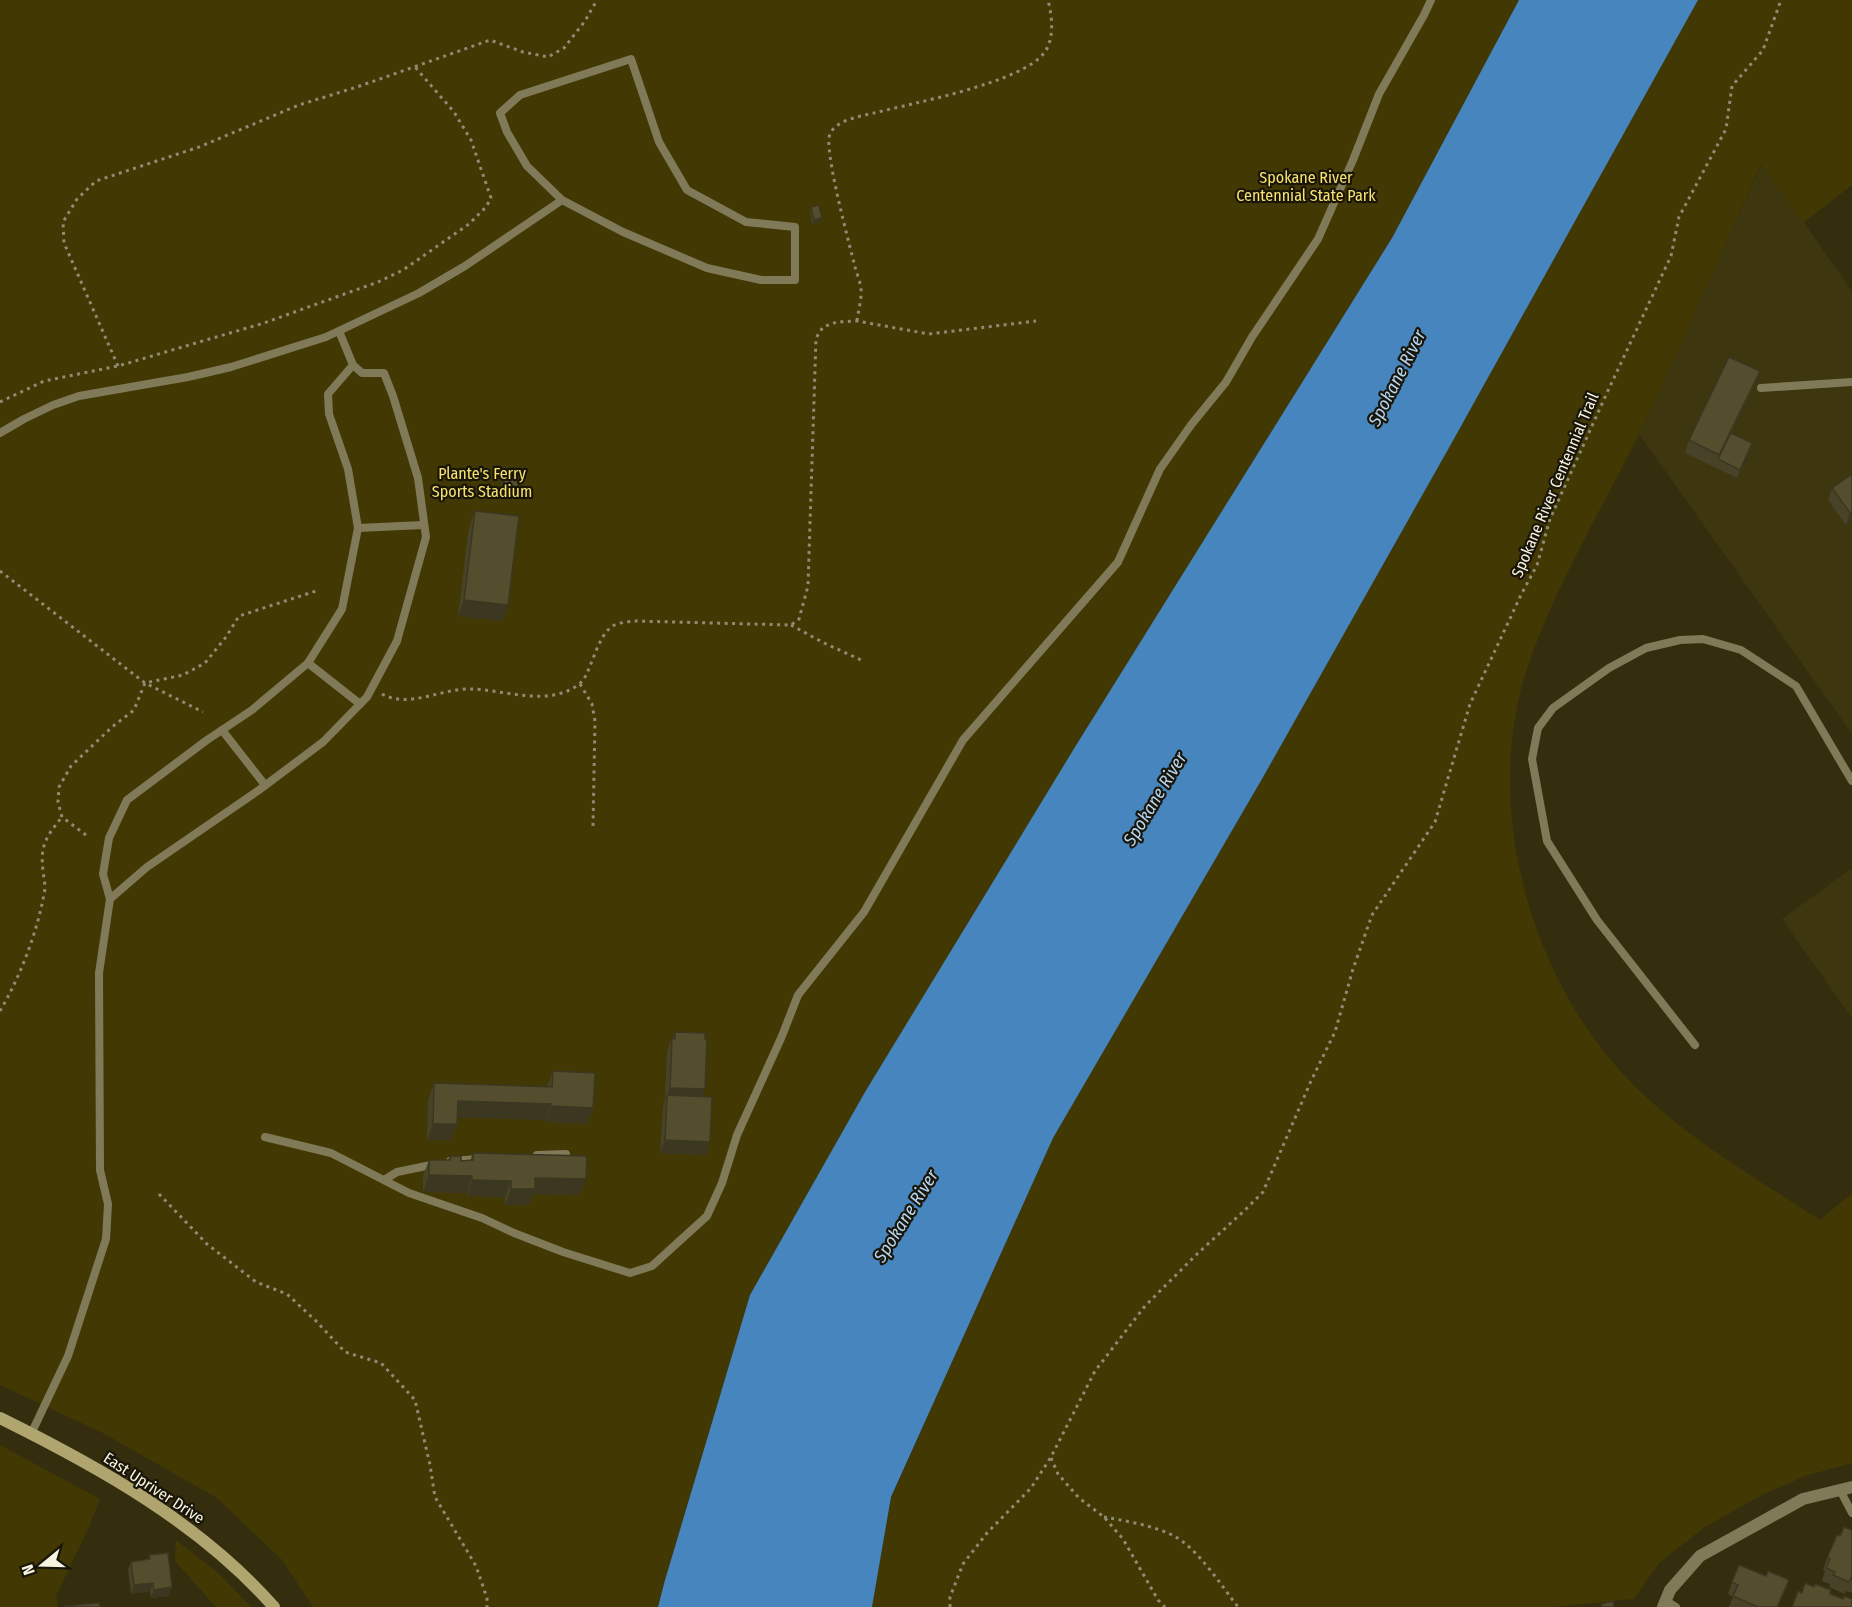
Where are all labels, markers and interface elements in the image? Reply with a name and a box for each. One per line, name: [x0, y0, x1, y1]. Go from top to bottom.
park label: Spokane River Centennial State Park: [1236, 168, 1376, 205]
water label: Spokane River: [1363, 326, 1431, 431]
street label: Spokane River Centennial Trail: [1507, 390, 1603, 580]
park label: Plante's Ferry Sports Stadium: [432, 464, 532, 501]
water label: Spokane River: [1118, 748, 1192, 851]
water label: Spokane River: [868, 1165, 944, 1267]
street label: East Upriver Drive: [100, 1448, 208, 1528]
north arrow: [12, 1535, 72, 1595]
text: N: [18, 1562, 39, 1577]

